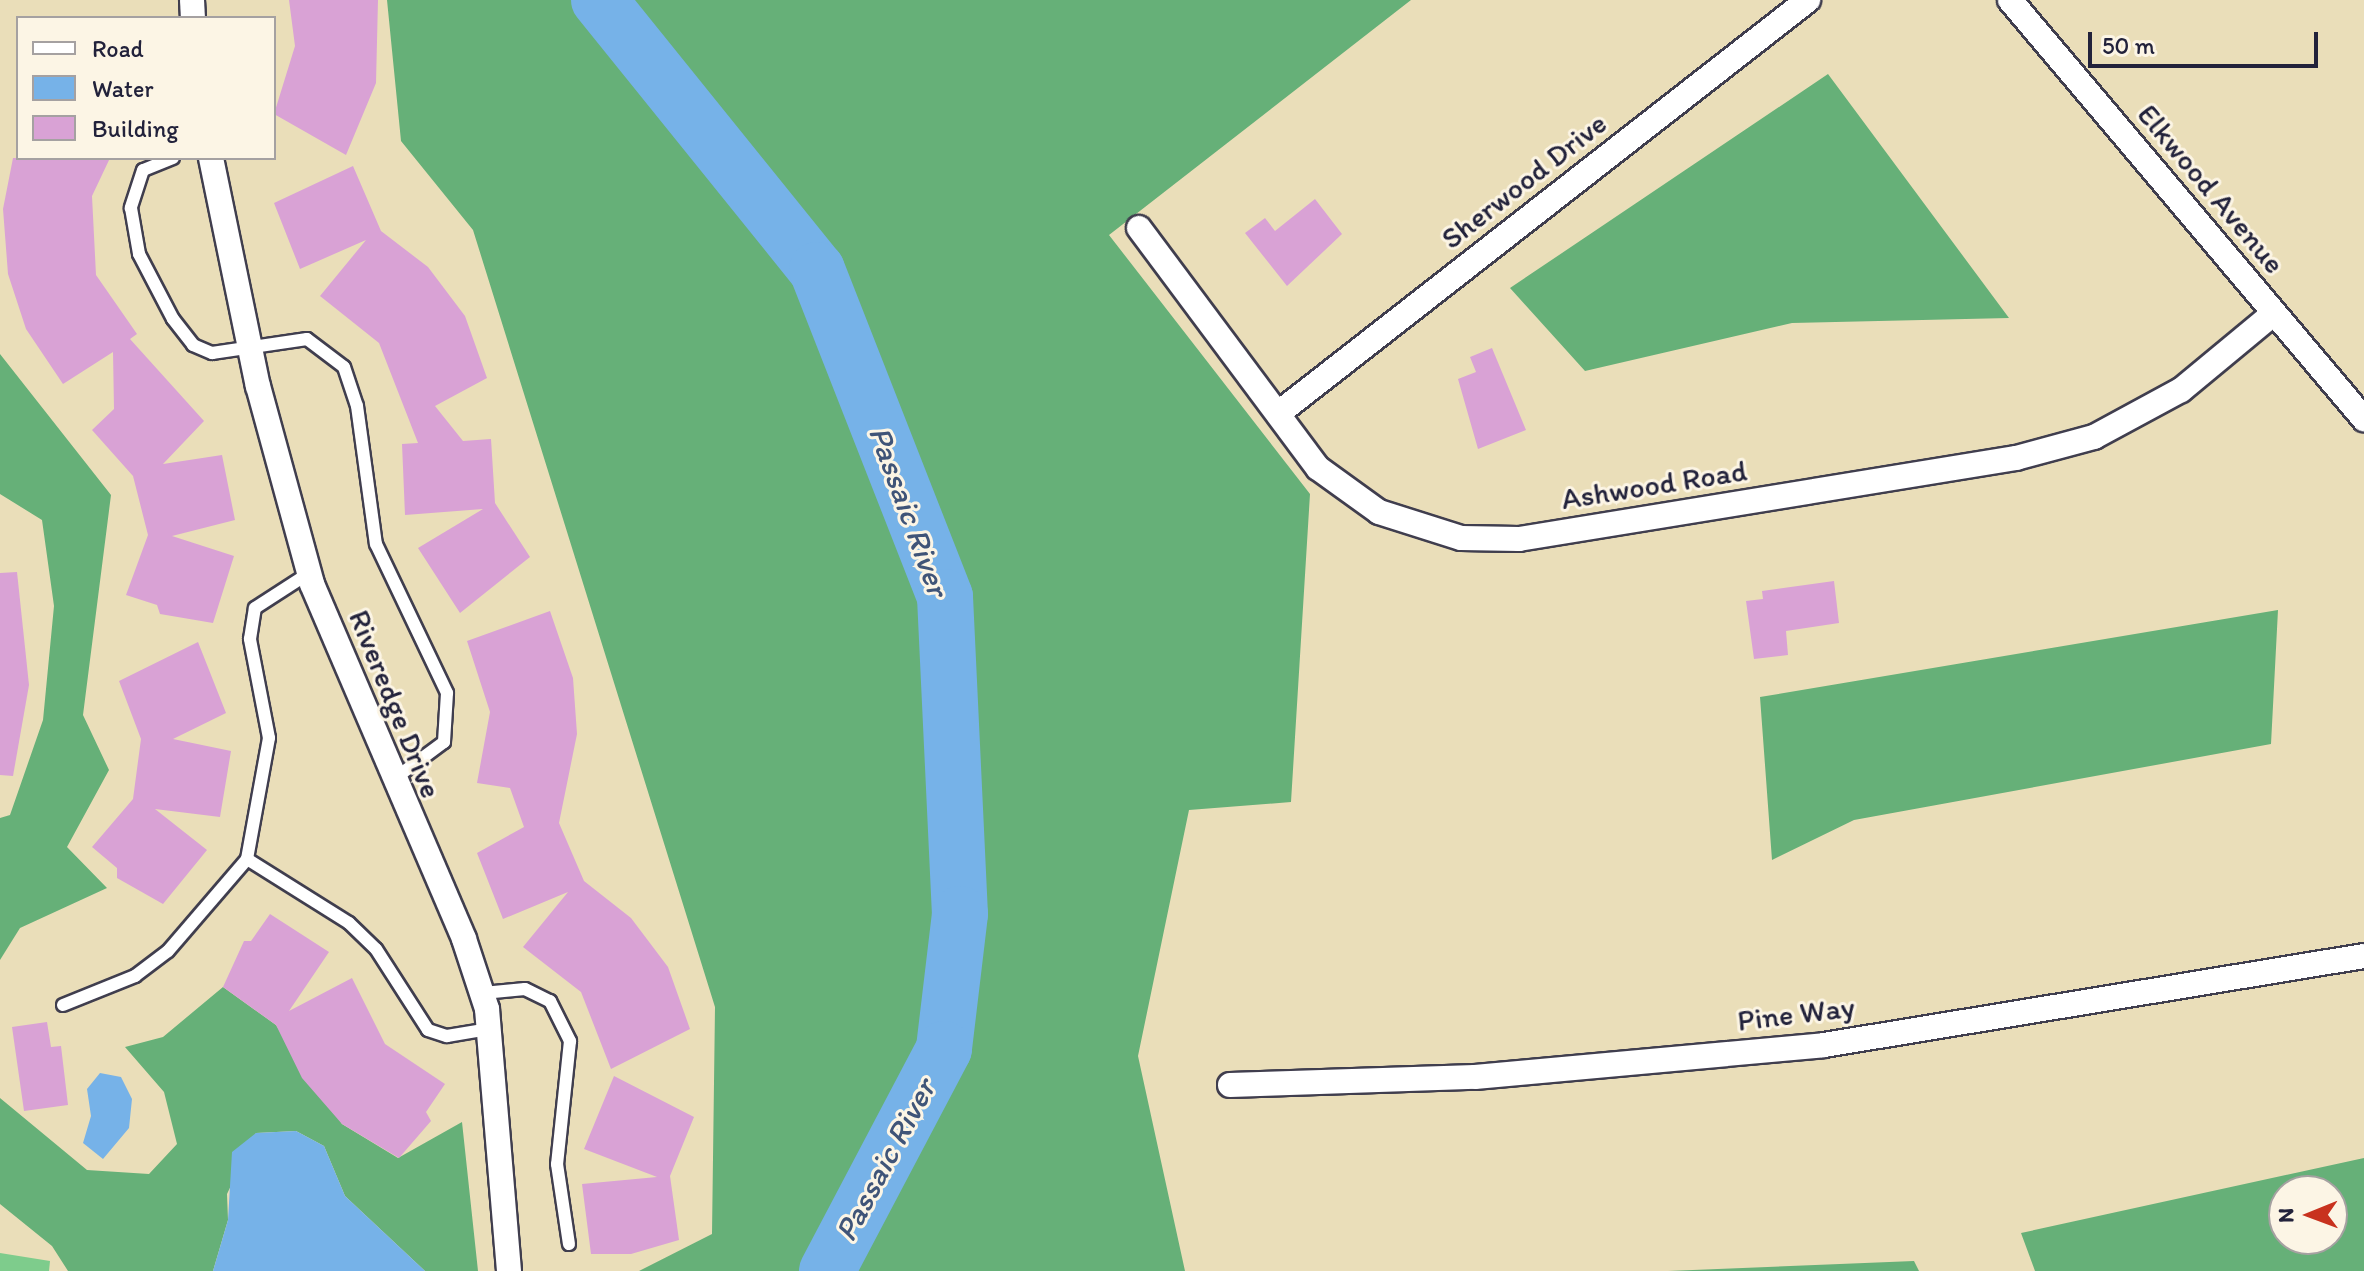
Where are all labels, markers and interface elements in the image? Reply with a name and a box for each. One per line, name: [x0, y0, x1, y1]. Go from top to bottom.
legend: [16, 16, 276, 160]
scale bar: [2092, 16, 2322, 66]
text: 50 m: [2102, 31, 2155, 60]
text: Road: [92, 34, 144, 63]
text: Water: [92, 74, 154, 103]
street label: Elkwood Avenue: [2130, 98, 2292, 280]
street label: Sherwood Drive: [1434, 105, 1614, 257]
text: Building: [92, 114, 179, 143]
water label: Passaic River: [861, 421, 957, 601]
street label: Ashwood Road: [1559, 453, 1749, 517]
street label: Riveredge Drive: [341, 605, 449, 803]
street label: Pine Way: [1736, 989, 1856, 1039]
water label: Passaic River: [826, 1072, 944, 1248]
north arrow: [2268, 1175, 2348, 1255]
text: N: [2272, 1208, 2299, 1223]

